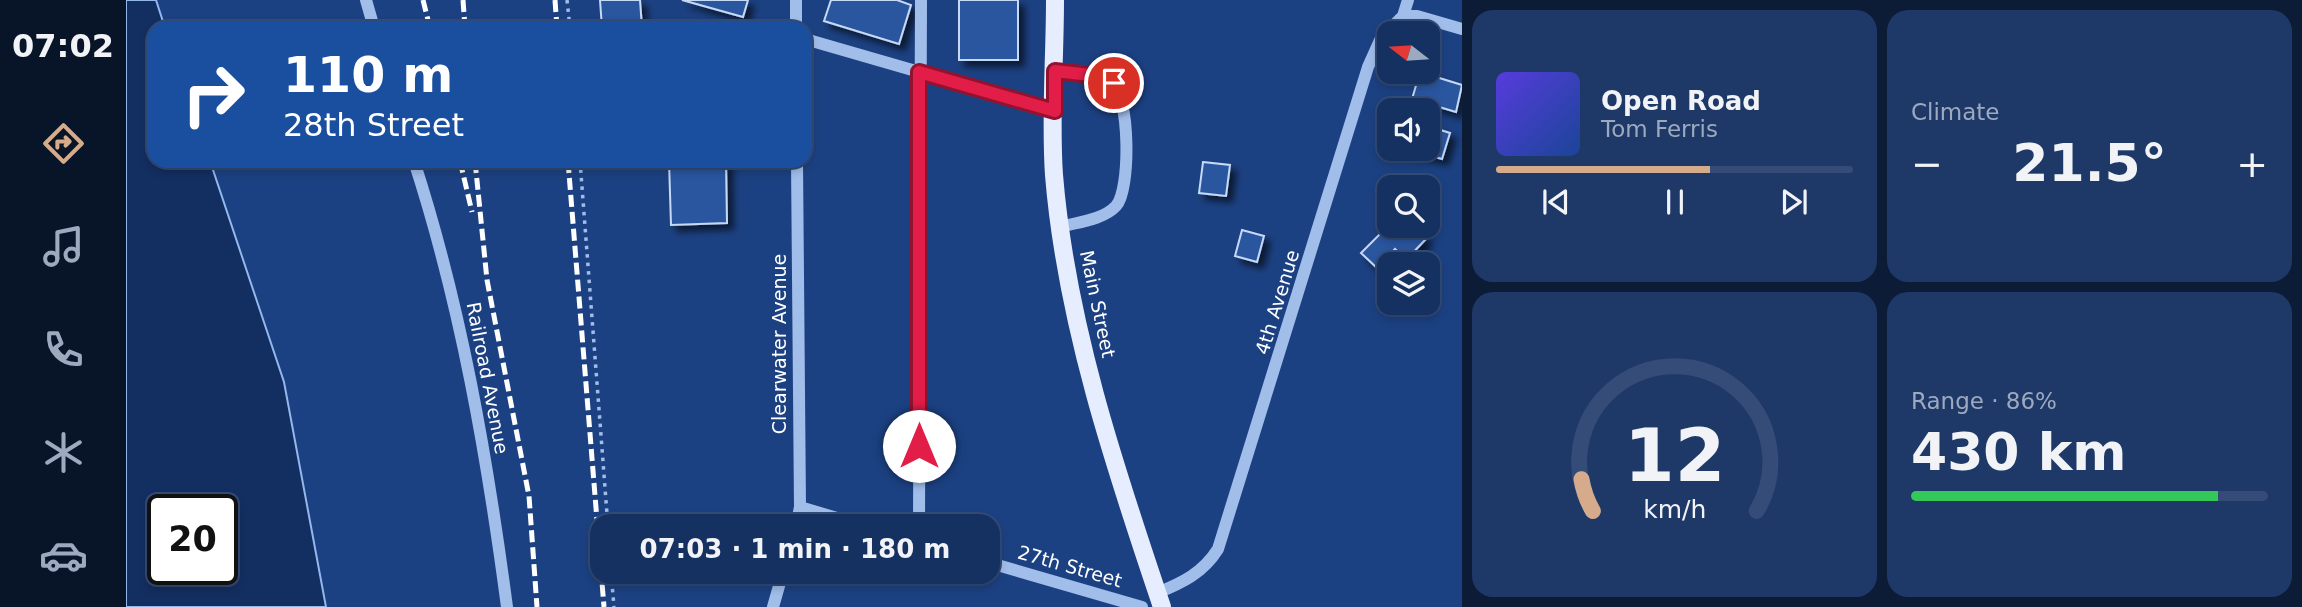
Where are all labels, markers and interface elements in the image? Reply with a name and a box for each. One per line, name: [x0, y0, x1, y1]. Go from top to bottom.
north arrow: [1377, 21, 1440, 84]
map controls: [1377, 21, 1440, 315]
text: 07:02: [12, 27, 114, 65]
text: 110 m: [283, 47, 453, 104]
icon: right: [168, 49, 259, 140]
pin: [1084, 53, 1144, 113]
icon: arrive: [1095, 64, 1133, 102]
text: Open Road: [1601, 86, 1761, 116]
button: sound: [1377, 98, 1440, 161]
text: Climate: [1911, 99, 2000, 125]
text: 28th Street: [283, 106, 464, 144]
text: Tom Ferris: [1601, 116, 1718, 142]
icon: directions: [39, 119, 88, 168]
text: 21.5°: [2012, 133, 2167, 193]
text: −: [1911, 142, 1943, 186]
text: +: [2236, 142, 2268, 186]
button: search: [1377, 175, 1440, 238]
icon: previous: [1537, 183, 1575, 221]
icon: pause: [1656, 183, 1694, 221]
icon: next: [1775, 183, 1813, 221]
icon: music: [39, 222, 88, 271]
street label: 4th Avenue: [1251, 247, 1303, 357]
street label: Main Street: [1076, 248, 1120, 360]
button: layers: [1377, 252, 1440, 315]
street label: Clearwater Avenue: [768, 254, 790, 434]
street label: Railroad Avenue: [462, 300, 514, 456]
icon: phone: [39, 325, 88, 374]
text: Range · 86%: [1911, 388, 2057, 414]
position arrow: [882, 409, 956, 483]
text: 12: [1624, 413, 1725, 498]
text: 430 km: [1911, 422, 2126, 482]
icon: climate: [39, 428, 88, 477]
speed limit sign: 20: [147, 494, 238, 585]
text: km/h: [1643, 494, 1706, 523]
icon: car: [39, 531, 88, 580]
text: 07:03 · 1 min · 180 m: [640, 534, 950, 564]
street label: 27th Street: [1015, 541, 1125, 591]

